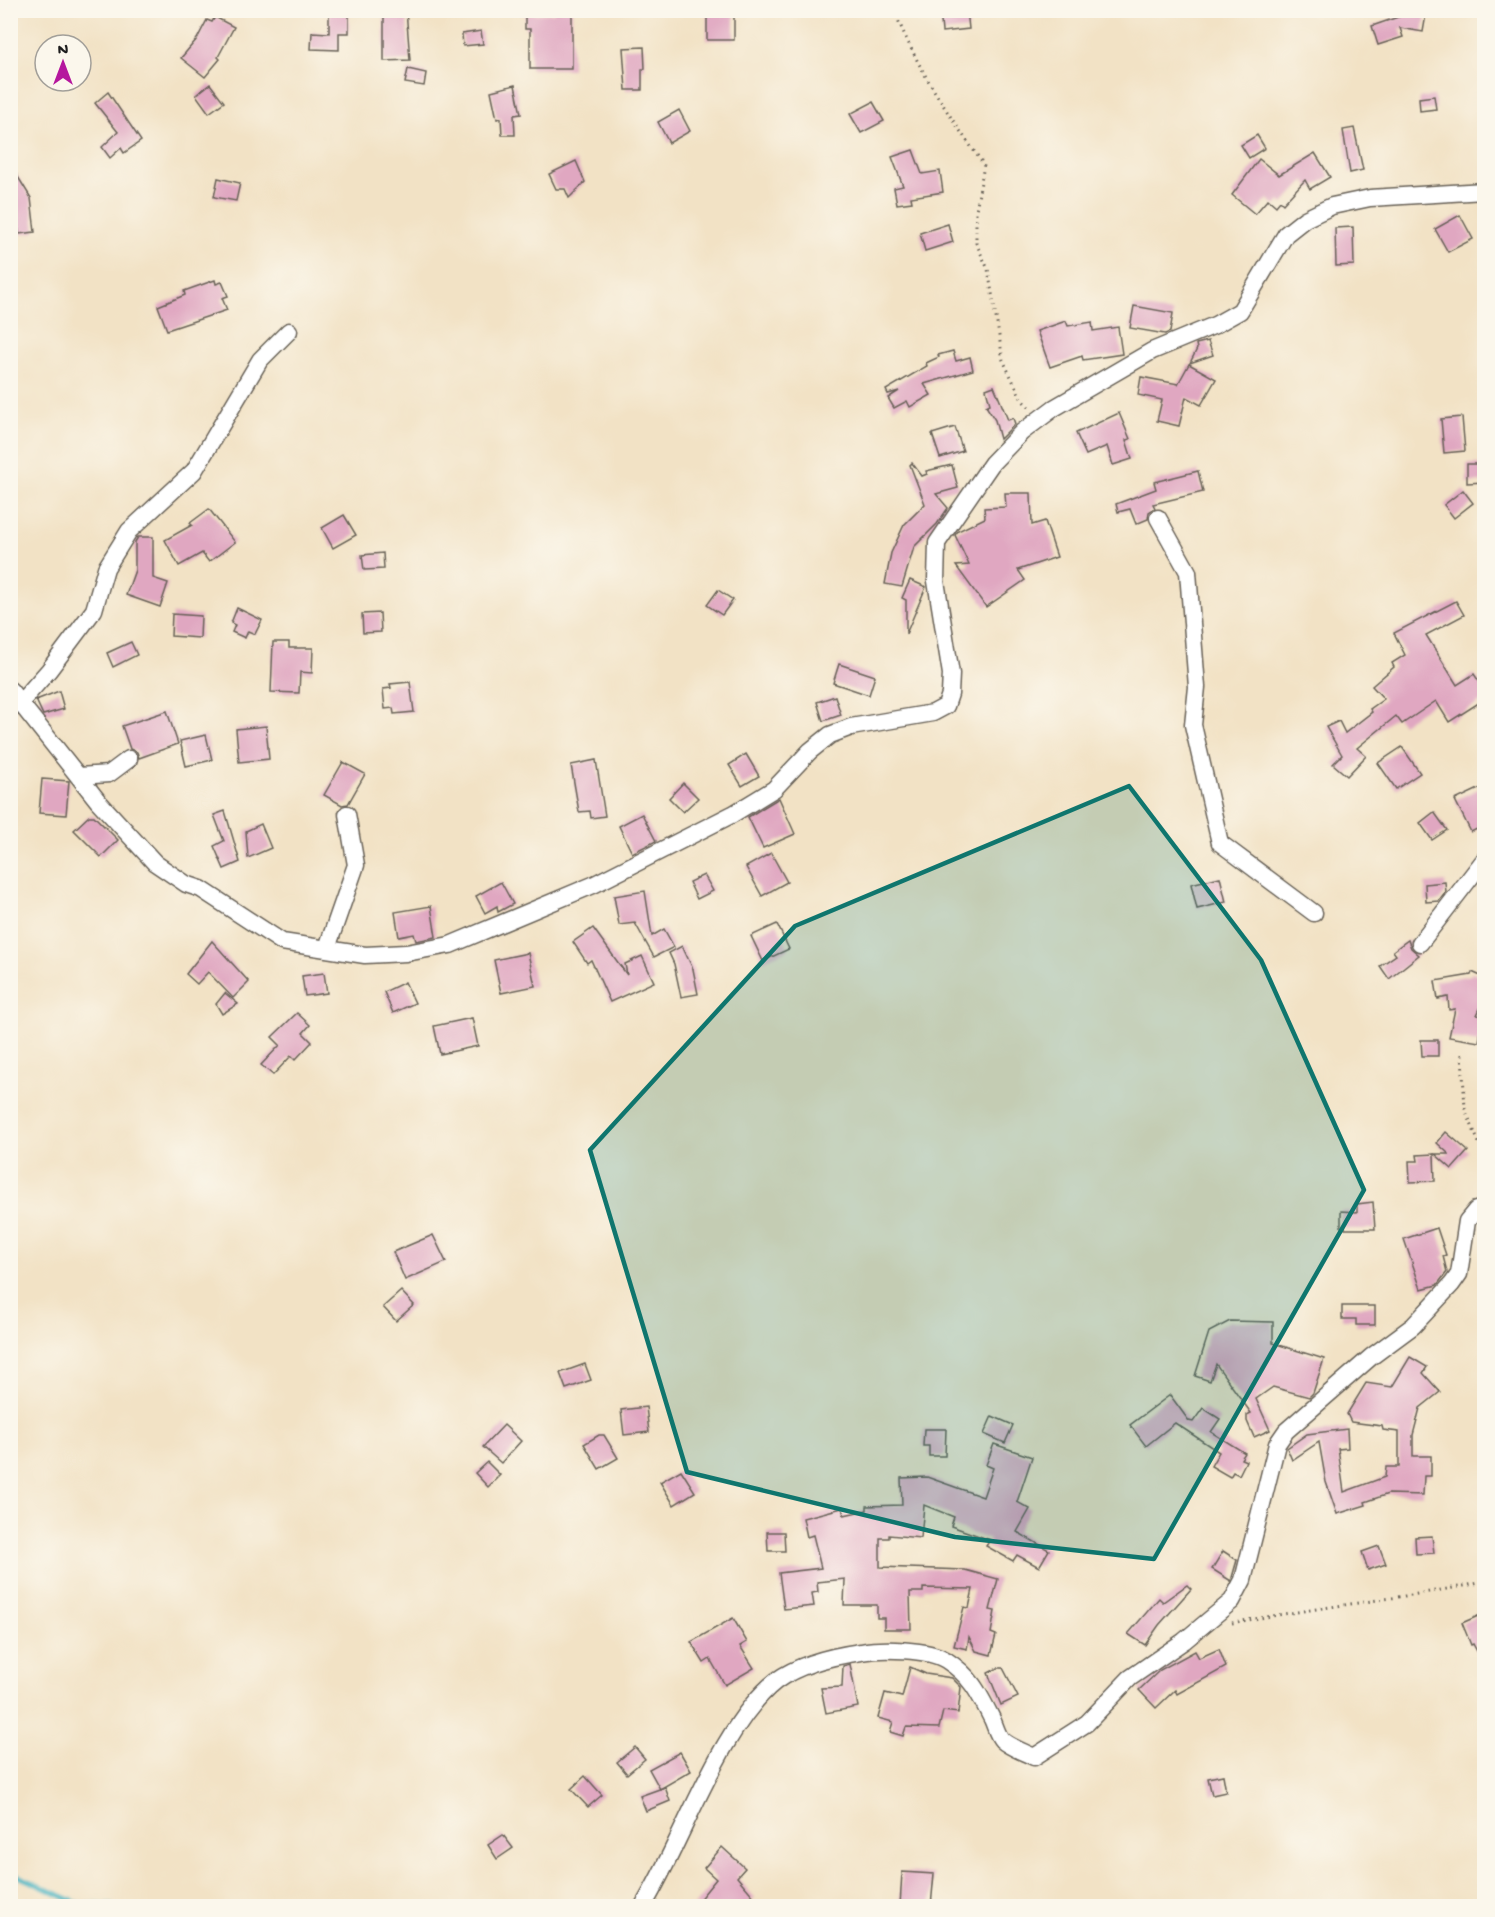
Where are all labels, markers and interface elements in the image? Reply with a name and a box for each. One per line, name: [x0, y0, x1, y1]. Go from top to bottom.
north arrow: [33, 33, 93, 93]
text: N: [58, 42, 69, 61]

